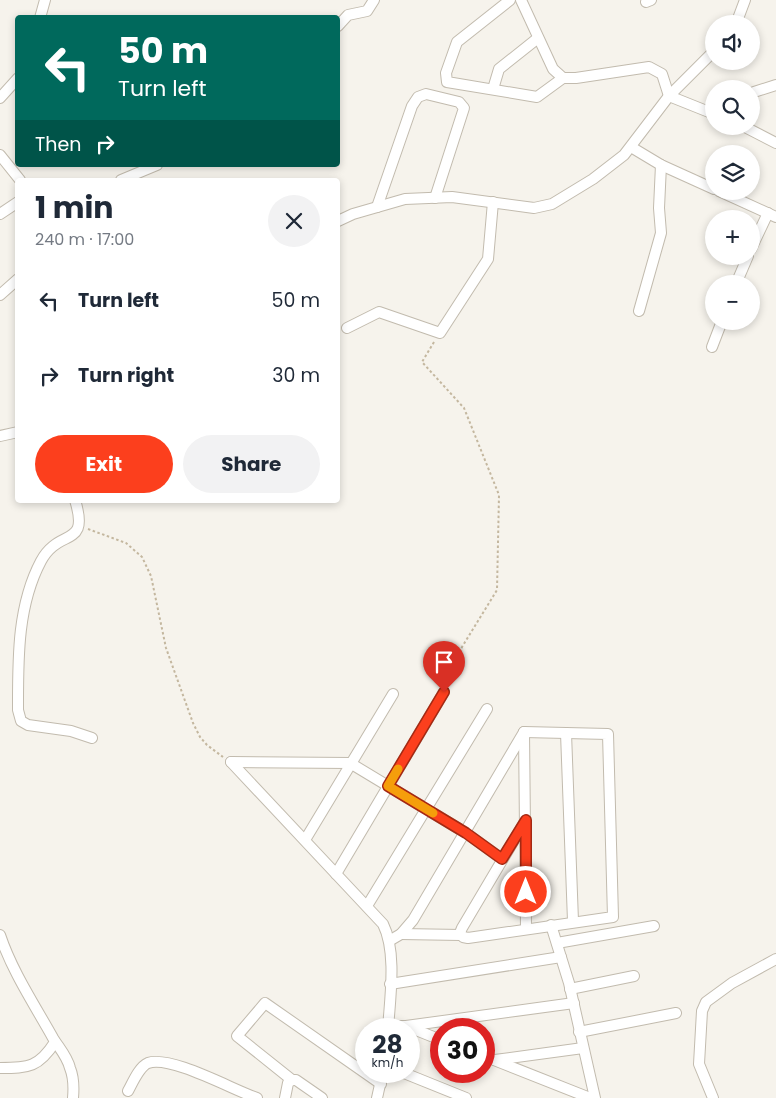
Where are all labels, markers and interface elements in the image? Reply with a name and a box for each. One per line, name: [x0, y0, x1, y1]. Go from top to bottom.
map controls: [705, 15, 760, 330]
button: sound: [705, 15, 760, 70]
text: 50 m: [118, 26, 208, 75]
icon: left: [35, 35, 100, 100]
text: Turn left: [118, 73, 206, 104]
button: search: [705, 80, 760, 135]
icon: right: [91, 130, 119, 158]
text: Then: [35, 131, 81, 158]
button: layers: [705, 145, 760, 200]
text: 1 min: [35, 186, 113, 229]
button: close: [268, 195, 320, 247]
button: +: [705, 210, 760, 265]
text: 240 m · 17:00: [35, 228, 134, 251]
button: −: [705, 275, 760, 330]
icon: left: [35, 287, 63, 315]
text: Turn left: [78, 287, 159, 314]
text: 50 m: [271, 287, 320, 314]
icon: right: [35, 362, 63, 390]
text: Turn right: [78, 362, 174, 389]
text: 30 m: [272, 362, 320, 389]
button: Exit: [35, 435, 173, 493]
button: Share: [183, 435, 320, 493]
pin: [423, 641, 465, 692]
icon: arrive: [430, 648, 458, 676]
position arrow: [499, 865, 551, 917]
speed limit sign: 30: [430, 1018, 495, 1083]
text: 28: [372, 1027, 403, 1062]
text: km/h: [372, 1054, 403, 1071]

